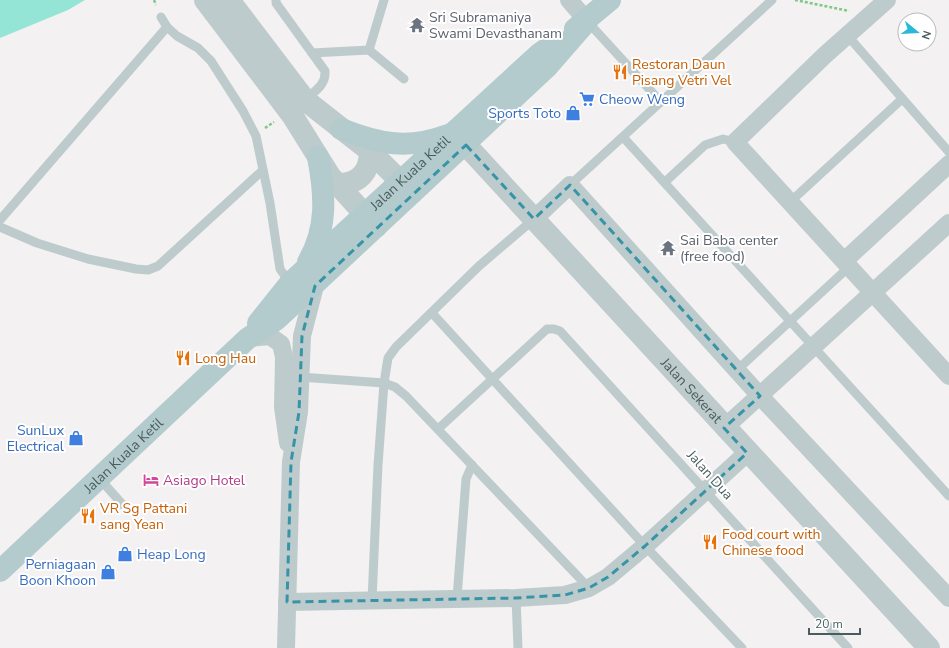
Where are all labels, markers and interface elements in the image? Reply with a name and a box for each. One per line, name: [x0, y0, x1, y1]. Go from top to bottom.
place label: Sri Subramaniya Swami Devasthanam: [429, 8, 562, 43]
north arrow: [897, 12, 937, 52]
temple icon: Sri Subramaniya Swami Devasthanam: [408, 16, 426, 34]
text: N: [918, 29, 934, 41]
place label: Restoran Daun Pisang Vetri Vel: [632, 55, 732, 90]
restaurant icon: Restoran Daun Pisang Vetri Vel: [611, 63, 629, 81]
supermarket icon: Cheow Weng: [578, 90, 596, 108]
place label: Cheow Weng: [599, 90, 685, 109]
place label: Sports Toto: [488, 104, 561, 123]
shop icon: Sports Toto: [564, 104, 582, 122]
street label: Jalan Kuala Ketil: [365, 131, 455, 215]
place label: Sai Baba center (free food): [680, 231, 778, 266]
temple icon: Sai Baba center (free food): [659, 239, 677, 257]
restaurant icon: Long Hau: [174, 349, 192, 367]
place label: Long Hau: [195, 349, 256, 368]
street label: Jalan Sekerat: [656, 353, 727, 427]
street label: Jalan Kuala Ketil: [79, 413, 168, 498]
place label: SunLux Electrical: [7, 421, 65, 456]
shop icon: SunLux Electrical: [67, 429, 85, 447]
street label: Jalan Dua: [682, 445, 737, 504]
hotel icon: Asiago Hotel: [142, 471, 160, 489]
place label: Asiago Hotel: [163, 471, 246, 490]
place label: VR Sg Pattani sang Yean: [99, 499, 187, 534]
restaurant icon: VR Sg Pattani sang Yean: [79, 507, 97, 525]
place label: Food court with Chinese food: [722, 525, 820, 560]
restaurant icon: Food court with Chinese food: [701, 533, 719, 551]
shop icon: Heap Long: [116, 545, 134, 563]
place label: Heap Long: [137, 545, 206, 564]
place label: Perniagaan Boon Khoon: [19, 555, 96, 590]
shop icon: Perniagaan Boon Khoon: [99, 563, 117, 581]
scale bar: [809, 610, 860, 636]
text: 20 m: [815, 616, 843, 632]

